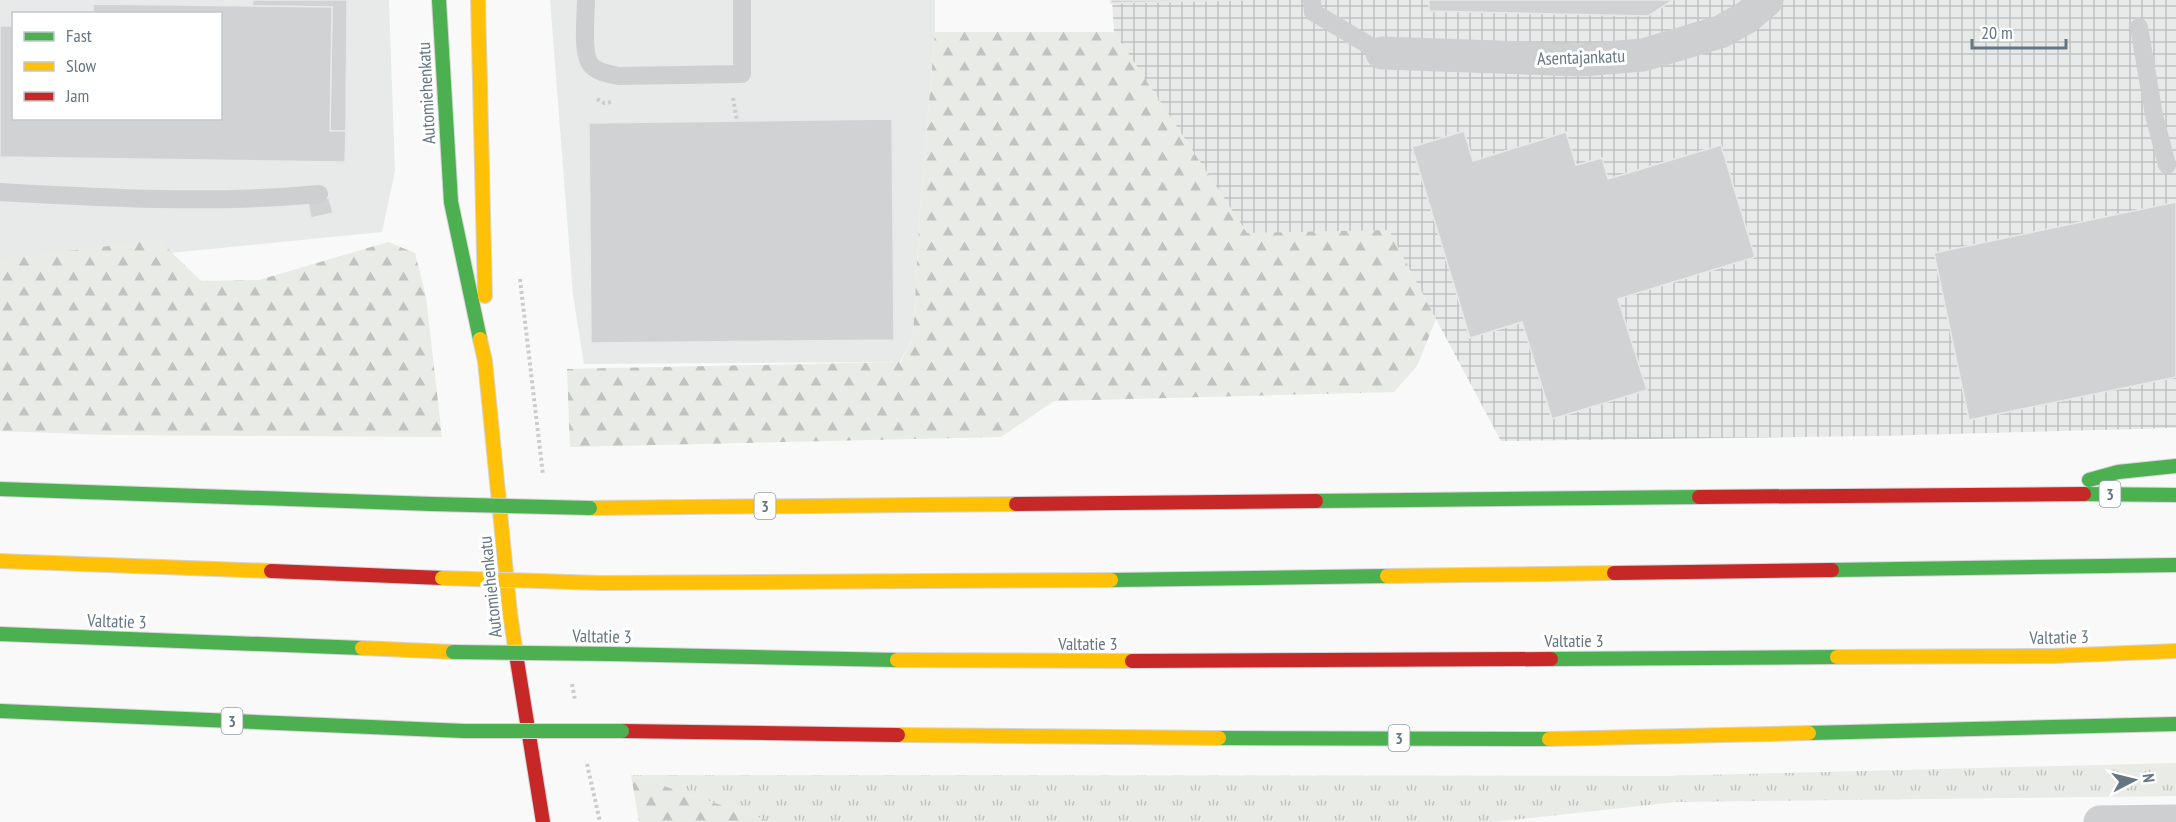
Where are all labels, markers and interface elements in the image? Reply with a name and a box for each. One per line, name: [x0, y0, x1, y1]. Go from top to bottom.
legend: [12, 12, 222, 120]
scale bar: [1972, 12, 2066, 50]
text: 20 m: [1981, 21, 2013, 44]
text: Fast: [66, 24, 92, 47]
street label: Automiehenkatu: [412, 41, 440, 145]
street label: Asentajankatu: [1537, 44, 1625, 70]
text: Slow: [66, 54, 97, 77]
text: Jam: [65, 84, 89, 107]
road number: 3: [2100, 481, 2120, 507]
road number: 3: [754, 493, 776, 519]
street label: Automiehenkatu: [473, 535, 507, 639]
street label: Valtatie 3: [86, 608, 147, 634]
street label: Valtatie 3: [571, 624, 632, 648]
street label: Valtatie 3: [2028, 625, 2089, 649]
street label: Valtatie 3: [1543, 629, 1604, 652]
street label: Valtatie 3: [1057, 632, 1118, 655]
road number: 3: [222, 708, 242, 734]
road number: 3: [1388, 725, 1410, 751]
north arrow: [2104, 750, 2164, 810]
text: N: [2138, 773, 2159, 784]

